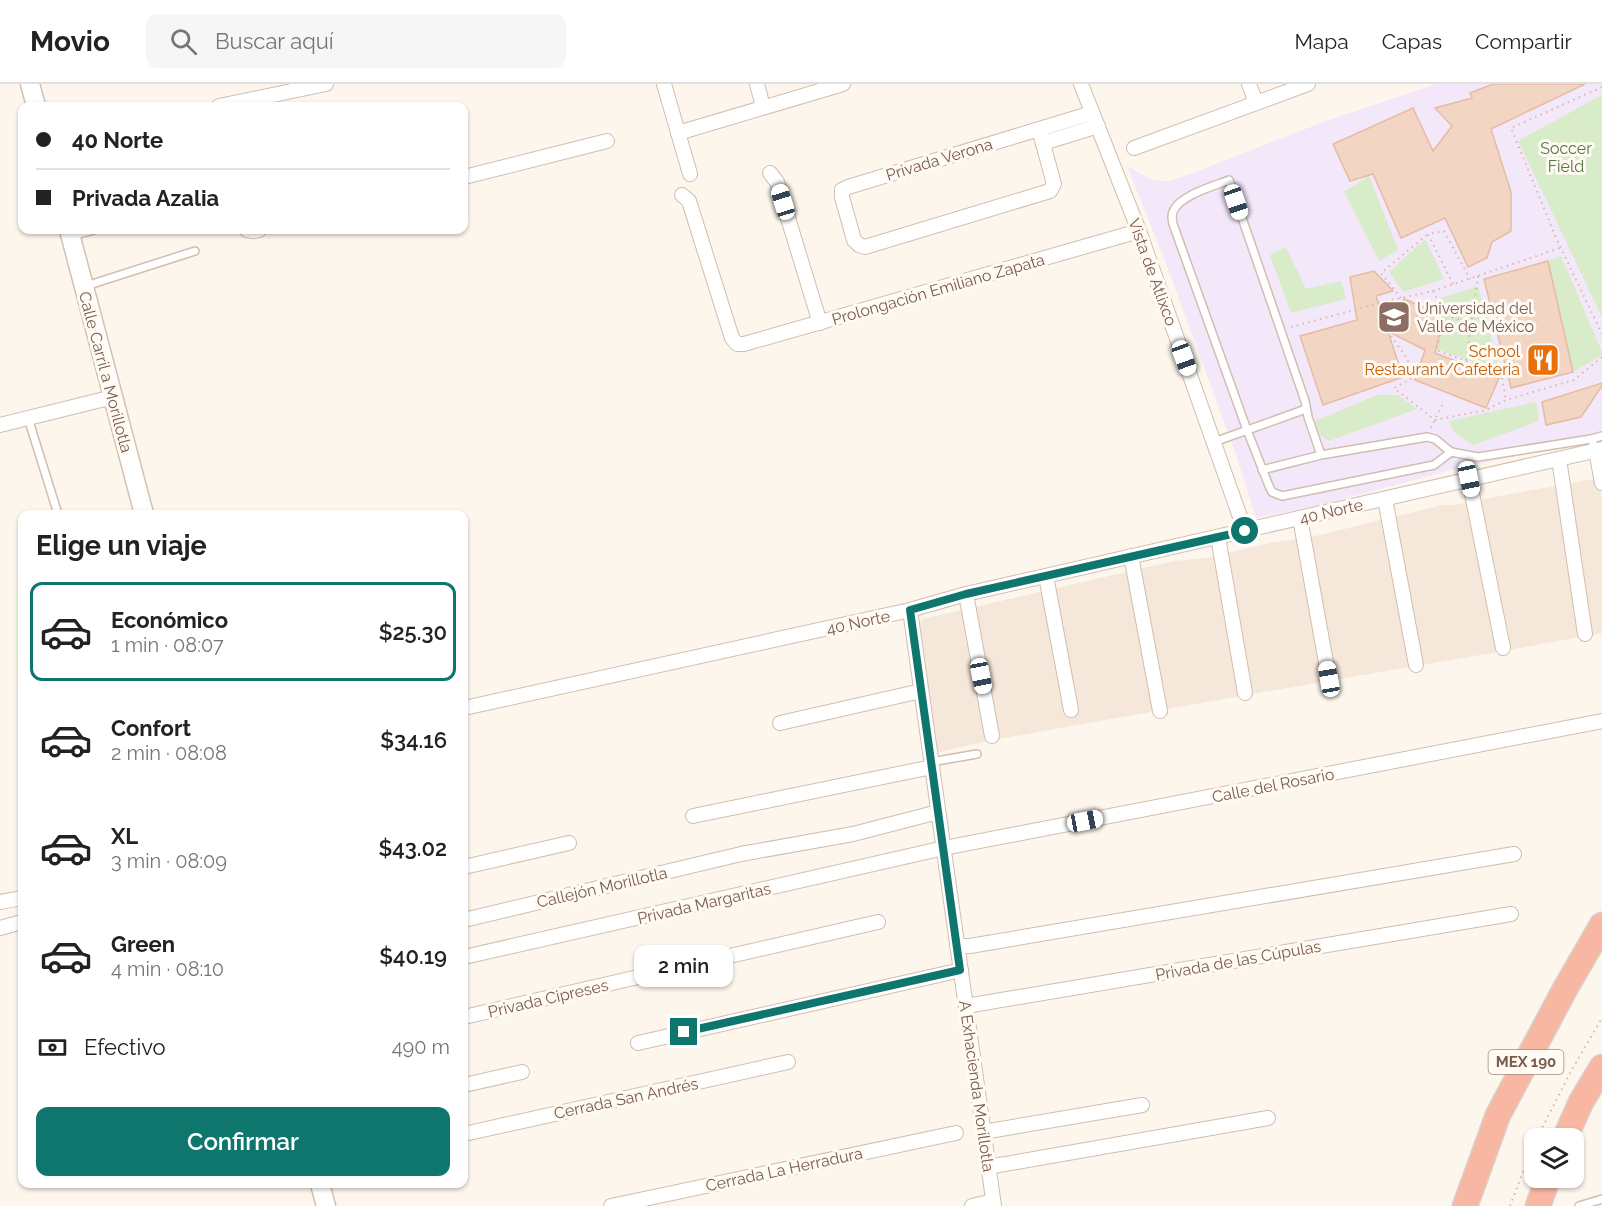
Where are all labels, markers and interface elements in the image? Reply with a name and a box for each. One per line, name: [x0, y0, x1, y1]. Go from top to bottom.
search box: [146, 14, 566, 68]
text: Movio: [30, 25, 110, 58]
icon: search: [167, 25, 200, 58]
text: Buscar aquí: [215, 28, 334, 54]
text: Mapa: [1294, 29, 1349, 54]
text: Capas: [1382, 29, 1442, 54]
text: Compartir: [1475, 29, 1572, 54]
text: 40 Norte: [72, 127, 163, 153]
street label: Privada Verona: [884, 134, 995, 185]
park label: Soccer Field: [1540, 139, 1592, 176]
car: [769, 182, 797, 222]
car: [1222, 182, 1250, 222]
text: Privada Azalia: [72, 185, 219, 211]
street label: Vista de Atlixco: [1124, 216, 1181, 328]
street label: Prolongación Emiliano Zapata: [830, 250, 1047, 329]
street label: Calle Carril a Morillotla: [75, 289, 136, 455]
school or university icon: Universidad del Valle de México: [1376, 299, 1412, 335]
place label: Universidad del Valle de México: [1417, 299, 1534, 336]
car: [1169, 338, 1199, 378]
place label: School Restaurant/Cafeteria: [1365, 342, 1521, 379]
restaurant icon: School Restaurant/Cafeteria: [1525, 342, 1561, 378]
car: [1456, 460, 1482, 498]
street label: 40 Norte: [1298, 495, 1365, 528]
route start: [1231, 517, 1258, 544]
text: Elige un viaje: [36, 530, 207, 561]
icon: car: [39, 605, 93, 659]
street label: 40 Norte: [825, 606, 892, 638]
text: Económico: [111, 607, 228, 633]
text: $25.30: [379, 619, 447, 645]
text: 1 min · 08:07: [111, 633, 224, 657]
car: [969, 657, 993, 695]
car: [1317, 660, 1341, 698]
icon: car: [39, 713, 93, 767]
text: Confort: [111, 715, 191, 741]
text: $34.16: [380, 727, 447, 753]
text: 2 min · 08:08: [111, 741, 227, 765]
street label: Calle del Rosario: [1210, 764, 1336, 807]
car: [1066, 809, 1104, 833]
icon: car: [39, 821, 93, 875]
text: XL: [111, 823, 138, 849]
text: $43.02: [378, 835, 447, 861]
text: 3 min · 08:09: [111, 849, 227, 873]
street label: Callejón Morillotla: [535, 863, 669, 912]
street label: Privada Margaritas: [636, 879, 773, 928]
icon: car: [39, 929, 93, 983]
text: Green: [111, 931, 175, 957]
street label: Privada de las Cúpulas: [1154, 937, 1323, 984]
text: $40.19: [379, 943, 447, 969]
callout: 2 min: [634, 945, 734, 987]
text: 2 min: [658, 954, 709, 978]
text: 4 min · 08:10: [111, 957, 224, 981]
street label: Privada Cipreses: [486, 975, 610, 1022]
street label: A Exhacienda Morillotla: [955, 999, 998, 1173]
route end: [670, 1018, 697, 1045]
icon: cash: [36, 1031, 69, 1064]
text: Efectivo: [84, 1034, 166, 1060]
text: 490 m: [392, 1035, 450, 1059]
road number: MEX 190: [1488, 1050, 1564, 1074]
street label: Cerrada San Andrés: [552, 1074, 700, 1123]
button: Confirmar: [36, 1107, 450, 1176]
map controls: [1524, 1128, 1584, 1188]
button: layers: [1524, 1128, 1584, 1188]
street label: Cerrada La Herradura: [704, 1144, 864, 1195]

